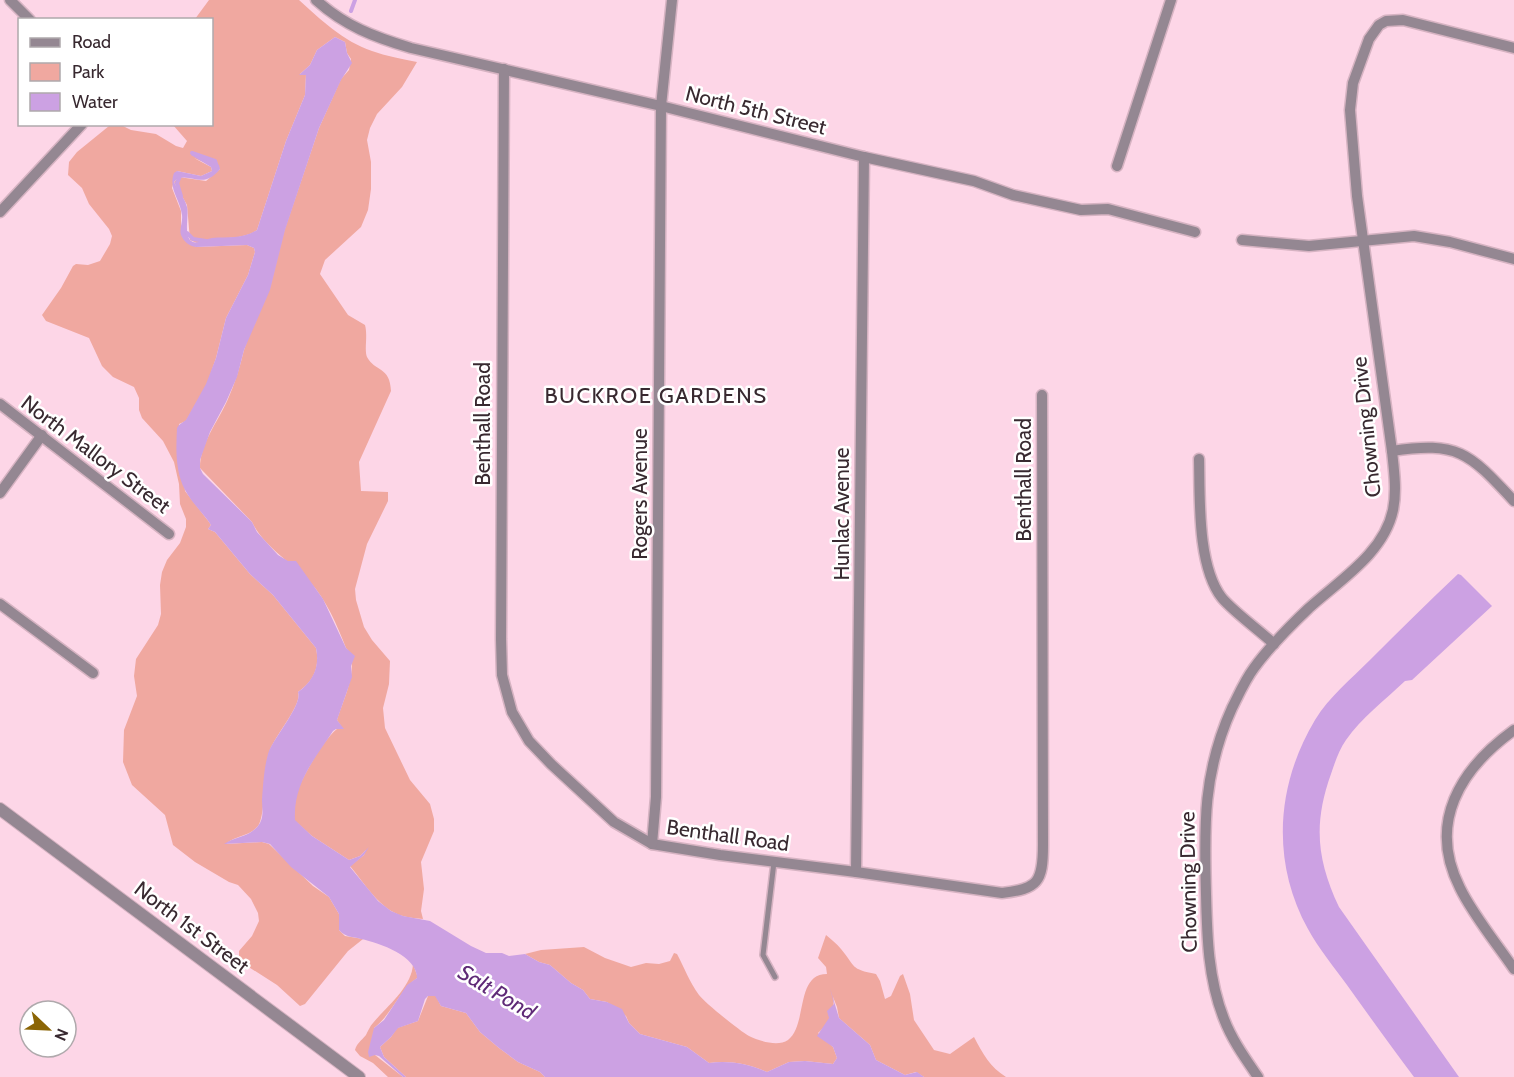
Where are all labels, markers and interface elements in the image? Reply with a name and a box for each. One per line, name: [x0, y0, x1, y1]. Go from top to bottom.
legend: [18, 18, 213, 126]
text: Road: [72, 31, 111, 53]
text: Park: [72, 61, 105, 83]
street label: North 5th Street: [683, 80, 829, 140]
text: Water: [72, 91, 118, 113]
street label: Chowning Drive: [1346, 355, 1386, 499]
street label: Benthall Road: [470, 362, 495, 486]
district label: BUCKROE GARDENS: [544, 382, 768, 409]
street label: North Mallory Street: [17, 390, 175, 518]
street label: Benthall Road: [1011, 418, 1036, 542]
street label: Rogers Avenue: [627, 428, 652, 560]
street label: Hunlac Avenue: [829, 447, 854, 581]
street label: Chowning Drive: [1174, 811, 1202, 953]
street label: Benthall Road: [665, 814, 791, 856]
street label: North 1st Street: [130, 876, 254, 978]
water label: Salt Pond: [453, 958, 541, 1026]
north arrow: [18, 999, 78, 1059]
text: N: [50, 1026, 72, 1044]

